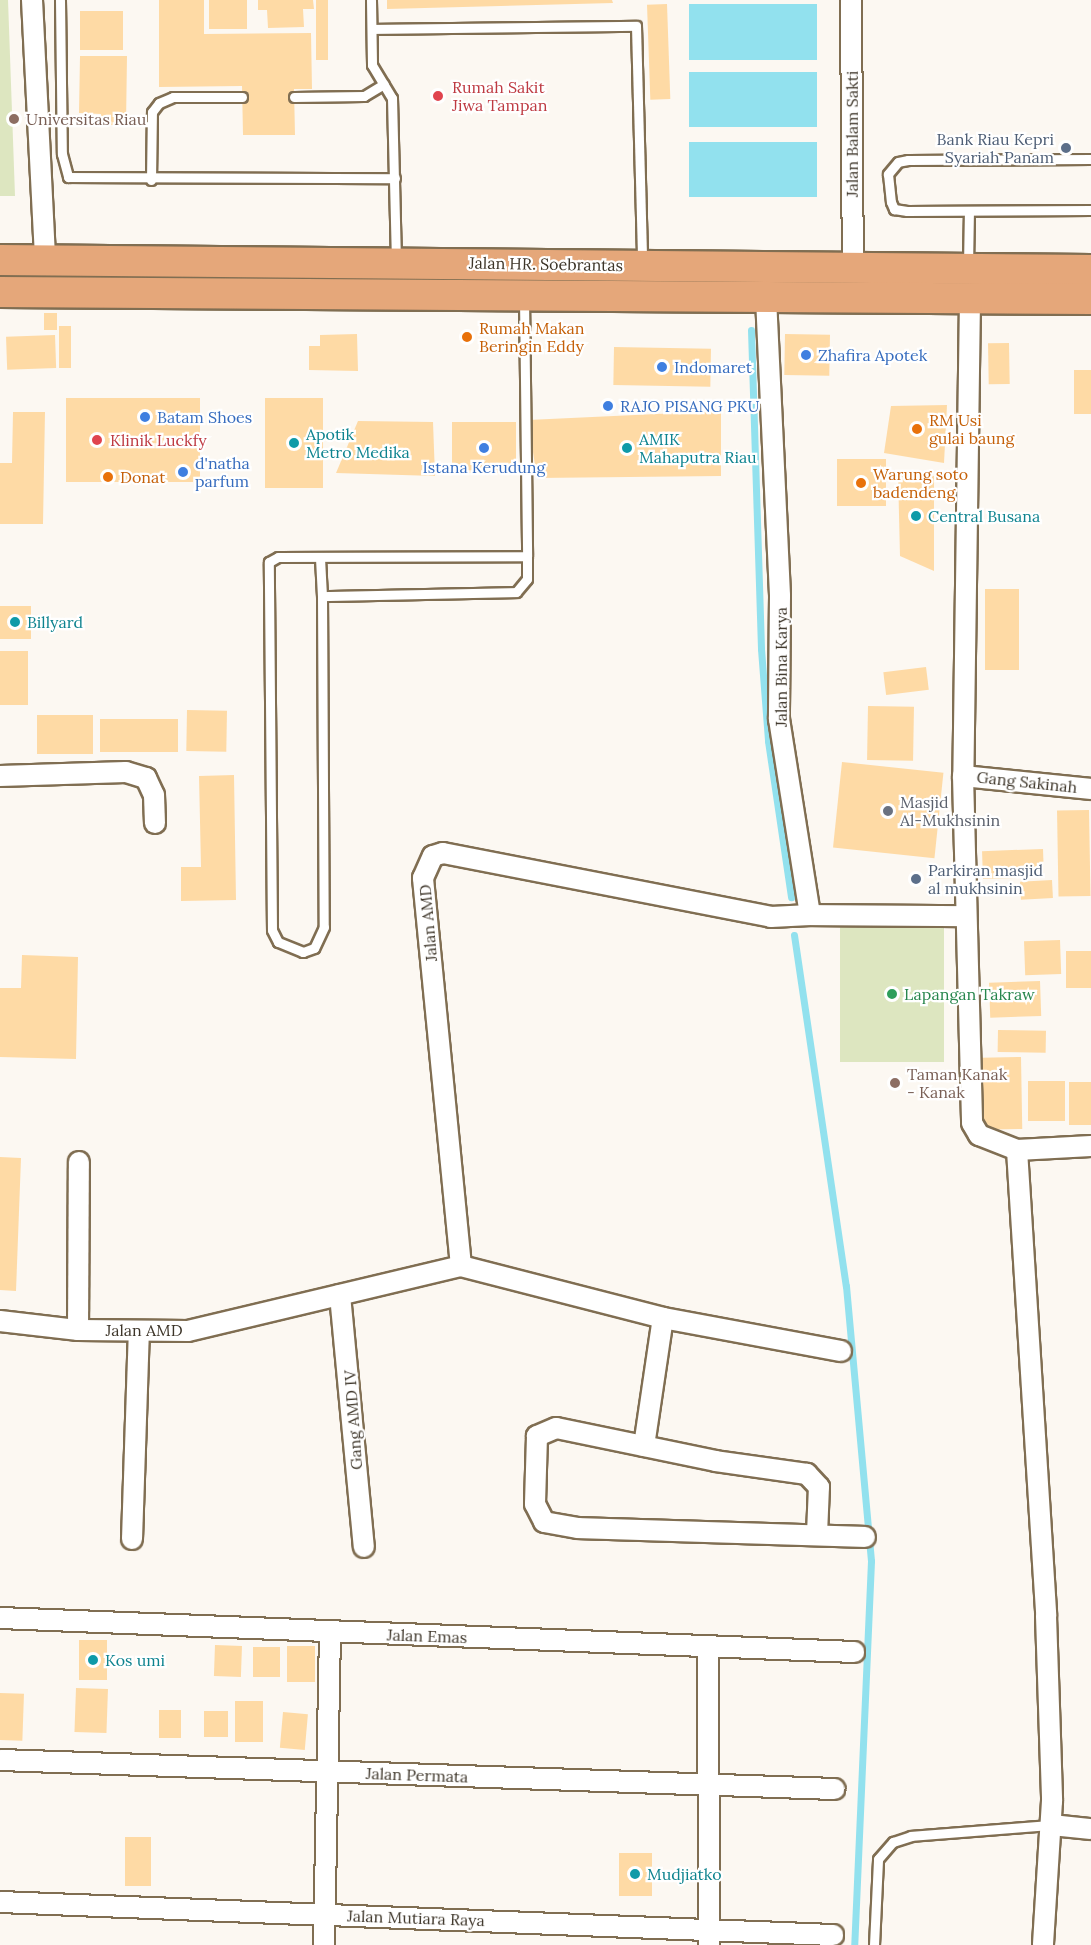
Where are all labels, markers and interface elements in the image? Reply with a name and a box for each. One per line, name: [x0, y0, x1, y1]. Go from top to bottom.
street label: Jalan Balam Sakti: [842, 71, 862, 197]
place label: Rumah Sakit Jiwa Tampan: [452, 77, 547, 115]
marker: Rumah Sakit Jiwa Tampan: [429, 87, 447, 105]
place label: Universitas Riau: [26, 109, 146, 129]
marker: Universitas Riau: [7, 112, 21, 126]
place label: Bank Riau Kepri Syariah Panam: [936, 129, 1054, 167]
marker: Bank Riau Kepri Syariah Panam: [1059, 141, 1073, 155]
street label: Jalan HR. Soebrantas: [469, 253, 623, 275]
place label: Rumah Makan Beringin Eddy: [479, 318, 584, 356]
marker: Rumah Makan Beringin Eddy: [460, 330, 474, 344]
place label: Zhafira Apotek: [818, 345, 927, 365]
marker: Zhafira Apotek: [799, 348, 813, 362]
place label: Indomaret: [674, 357, 752, 377]
marker: Indomaret: [655, 360, 669, 374]
place label: RAJO PISANG PKU: [620, 396, 760, 416]
marker: RAJO PISANG PKU: [601, 399, 615, 413]
place label: Batam Shoes: [157, 407, 252, 427]
marker: Batam Shoes: [138, 410, 152, 424]
place label: RM Usi gulai baung: [929, 410, 1014, 448]
marker: RM Usi gulai baung: [910, 422, 924, 436]
place label: Apotik Metro Medika: [306, 424, 410, 462]
place label: AMIK Mahaputra Riau: [639, 429, 757, 467]
place label: Klinik Luckfy: [110, 430, 207, 450]
marker: Klinik Luckfy: [88, 431, 106, 449]
marker: Apotik Metro Medika: [287, 436, 301, 450]
marker: Istana Kerudung: [477, 441, 491, 455]
marker: AMIK Mahaputra Riau: [620, 441, 634, 455]
place label: d'natha parfum: [195, 453, 250, 491]
place label: Istana Kerudung: [423, 457, 545, 477]
place label: Warung soto badendeng: [873, 464, 968, 502]
marker: d'natha parfum: [176, 465, 190, 479]
place label: Donat: [120, 467, 165, 487]
marker: Donat: [101, 470, 115, 484]
marker: Warung soto badendeng: [854, 476, 868, 490]
place label: Central Busana: [928, 506, 1040, 526]
marker: Central Busana: [909, 509, 923, 523]
street label: Jalan Bina Karya: [771, 607, 791, 727]
place label: Billyard: [27, 612, 83, 632]
marker: Billyard: [8, 615, 22, 629]
street label: Gang Sakinah: [976, 767, 1078, 797]
place label: Masjid Al-Mukhsinin: [900, 792, 1000, 830]
marker: Masjid Al-Mukhsinin: [881, 804, 895, 818]
place label: Parkiran masjid al mukhsinin: [928, 860, 1043, 898]
marker: Parkiran masjid al mukhsinin: [909, 872, 923, 886]
street label: Jalan AMD: [415, 884, 441, 962]
place label: Lapangan Takraw: [904, 984, 1035, 1004]
marker: Lapangan Takraw: [885, 987, 899, 1001]
place label: Taman Kanak - Kanak: [907, 1064, 1007, 1102]
marker: Taman Kanak - Kanak: [888, 1076, 902, 1090]
street label: Jalan AMD: [105, 1320, 183, 1340]
street label: Gang AMD IV: [340, 1370, 366, 1470]
street label: Jalan Emas: [386, 1625, 468, 1647]
place label: Kos umi: [105, 1650, 165, 1670]
marker: Kos umi: [86, 1653, 100, 1667]
street label: Jalan Permata: [365, 1764, 469, 1786]
place label: Mudjiatko: [647, 1864, 722, 1884]
marker: Mudjiatko: [628, 1867, 642, 1881]
street label: Jalan Mutiara Raya: [347, 1906, 485, 1930]

